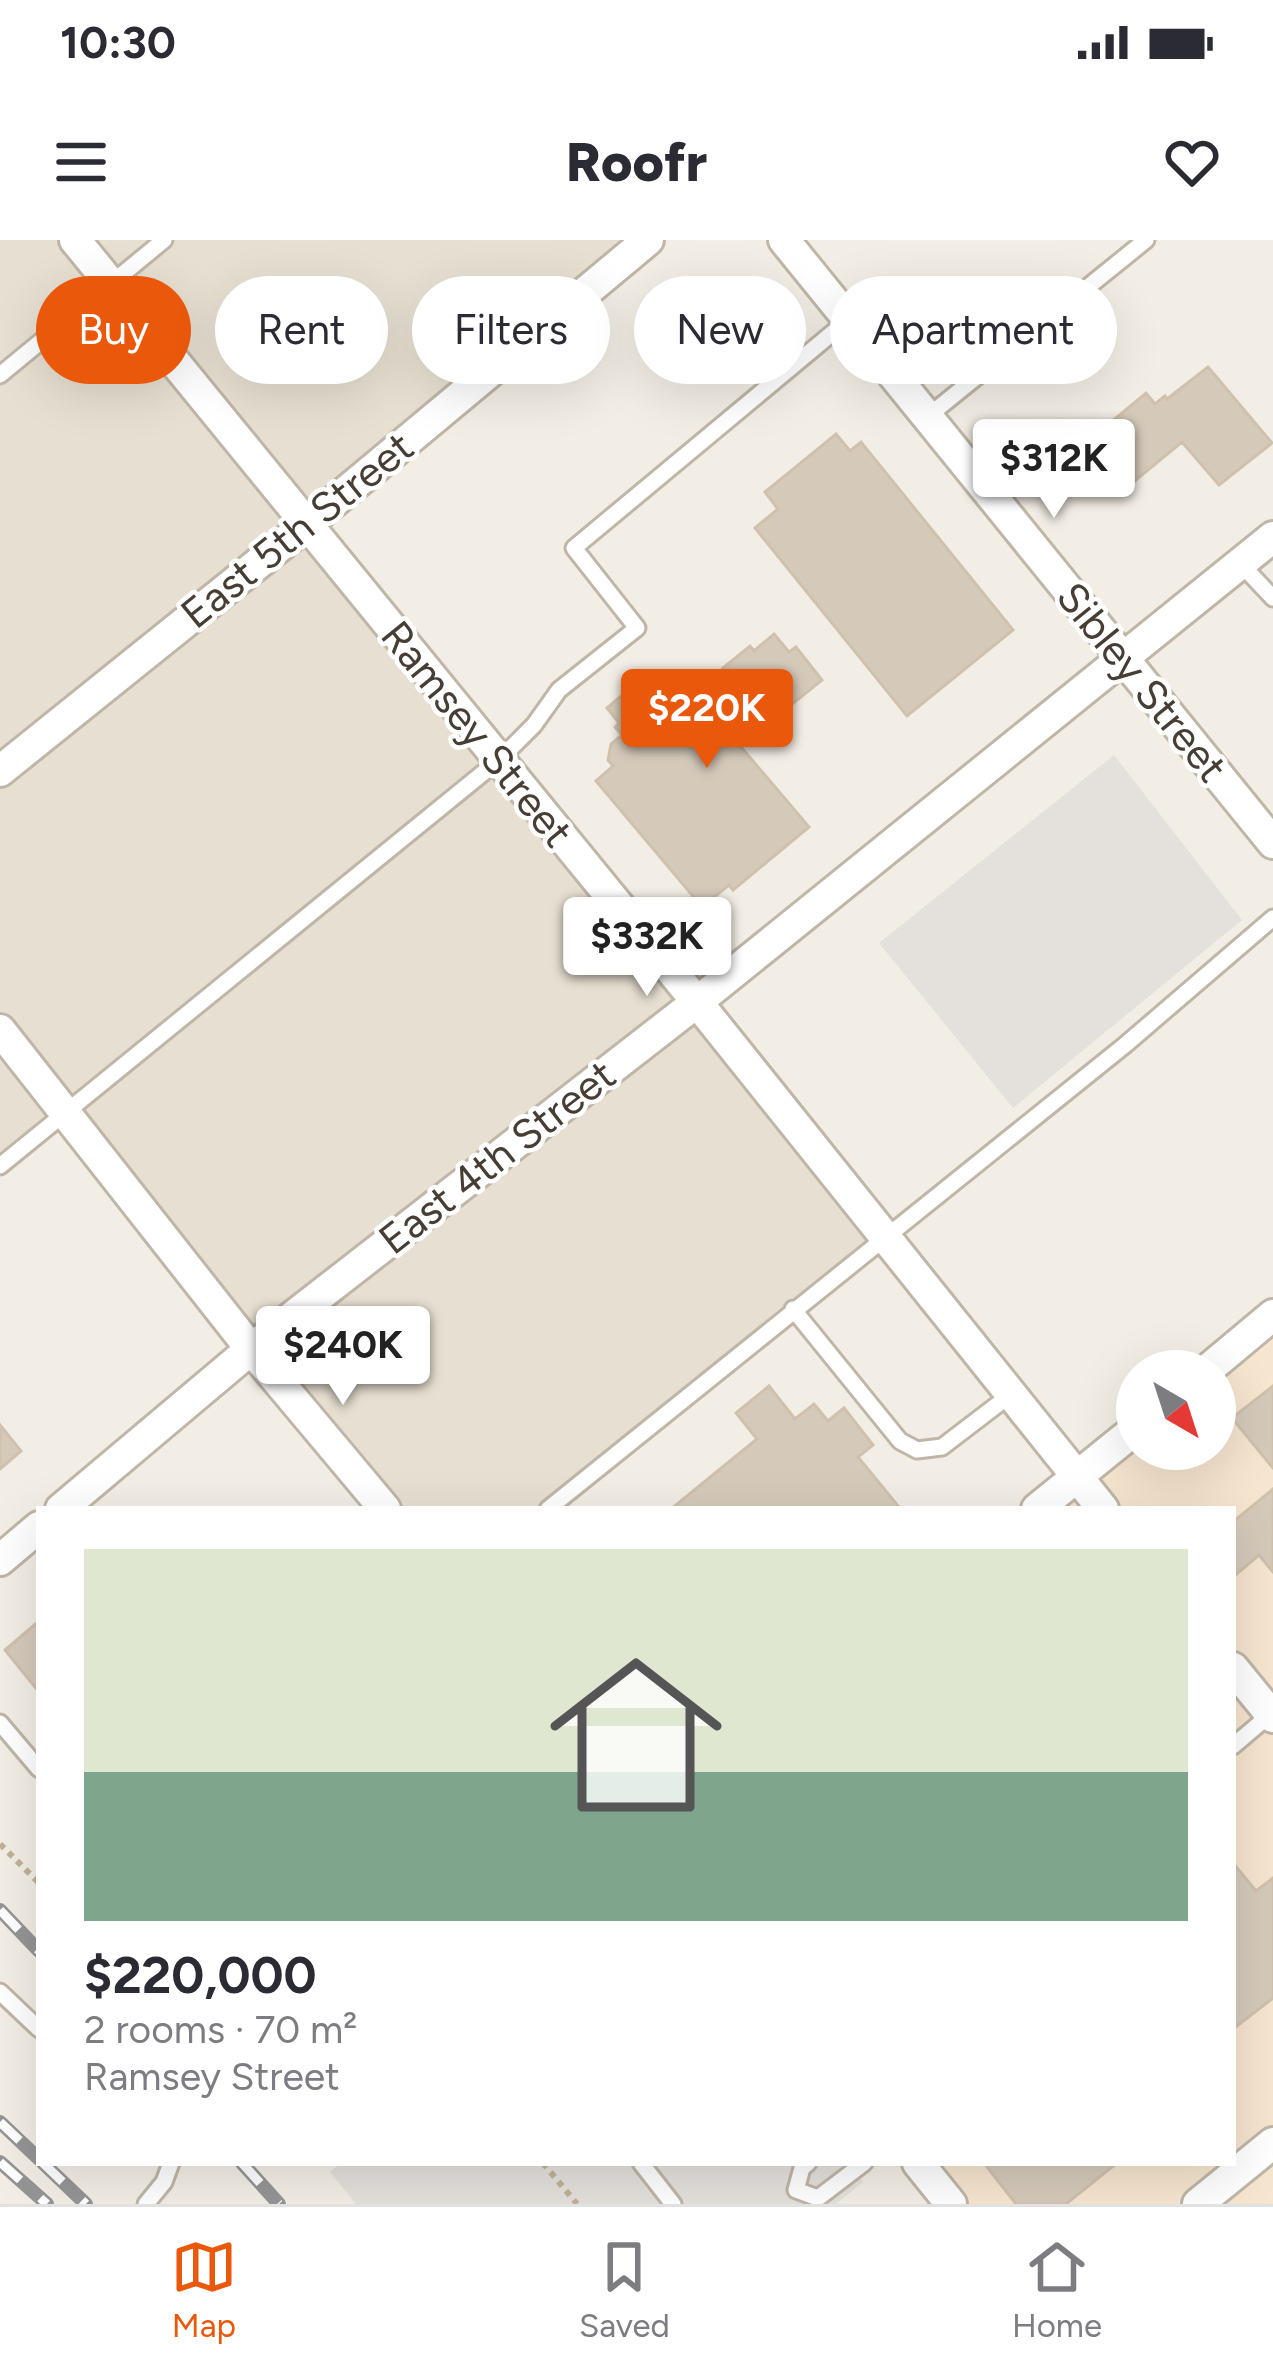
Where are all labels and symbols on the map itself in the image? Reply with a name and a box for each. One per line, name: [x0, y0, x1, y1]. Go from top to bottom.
pin: $312K: [970, 419, 1138, 521]
street label: East 5th Street: [171, 421, 423, 639]
street label: Sibley Street: [1046, 572, 1238, 792]
street label: Ramsey Street: [371, 611, 583, 857]
pin: $220K: [623, 669, 791, 771]
pin: $332K: [563, 897, 731, 999]
street label: East 4th Street: [369, 1049, 625, 1265]
pin: $240K: [259, 1306, 427, 1408]
north arrow: [1116, 1350, 1236, 1470]

